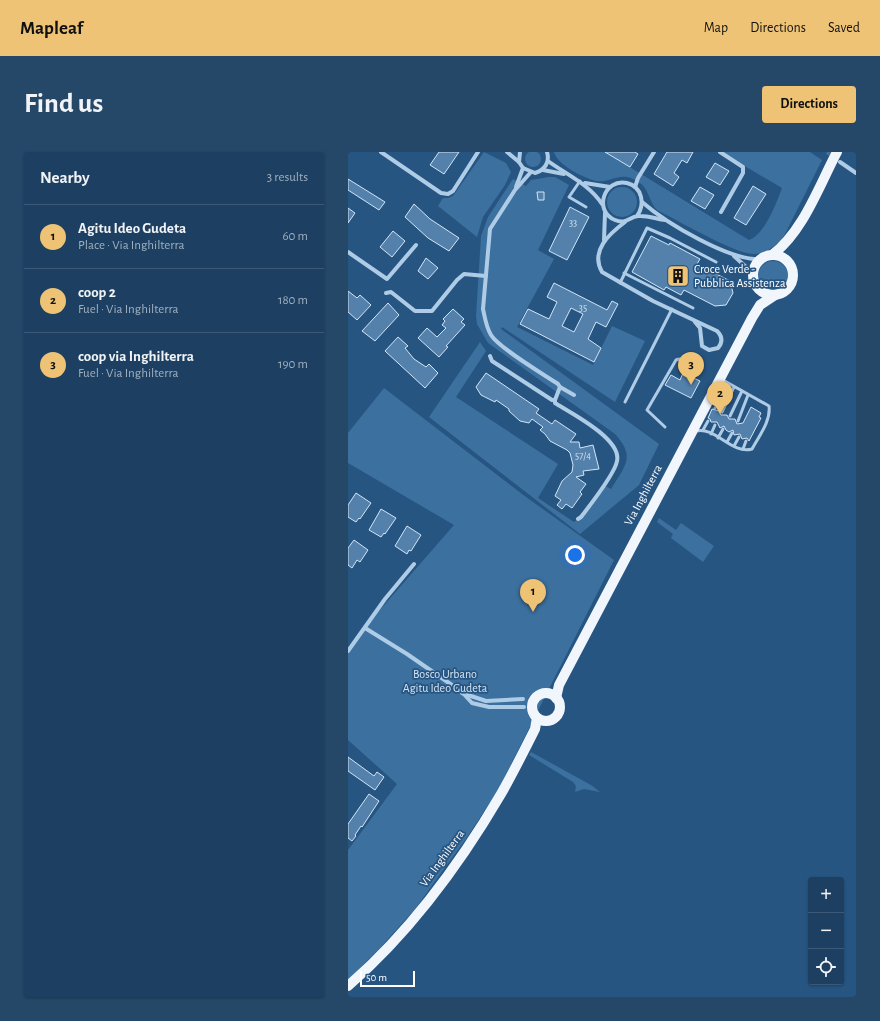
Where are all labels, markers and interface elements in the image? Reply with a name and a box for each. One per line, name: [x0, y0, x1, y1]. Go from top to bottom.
text: Mapleaf: [20, 19, 83, 38]
text: Map: [704, 21, 728, 35]
text: Directions: [750, 21, 806, 35]
text: Saved: [828, 21, 860, 35]
button: Directions: [762, 86, 856, 123]
text: Find us: [24, 90, 103, 118]
text: Nearby: [40, 169, 90, 186]
text: 3 results: [267, 171, 308, 184]
house number: 33: [569, 218, 577, 228]
text: Agitu Ideo Gudeta: [78, 221, 186, 236]
text: 1: [51, 230, 55, 243]
text: 60 m: [282, 230, 308, 243]
text: Place · Via Inghilterra: [78, 239, 185, 252]
building icon: Croce Verde - Pubblica Assistenza: [665, 263, 691, 289]
place label: Croce Verde - Pubblica Assistenza: [694, 263, 786, 289]
text: coop 2: [78, 285, 116, 300]
text: 2: [50, 294, 56, 307]
text: 180 m: [278, 294, 308, 307]
text: Fuel · Via Inghilterra: [78, 303, 179, 316]
house number: 35: [579, 303, 587, 313]
text: coop via Inghilterra: [78, 349, 194, 364]
pin: 3: [678, 352, 704, 385]
text: 3: [50, 358, 56, 371]
text: 190 m: [278, 358, 308, 371]
text: Fuel · Via Inghilterra: [78, 367, 179, 380]
pin: 2: [707, 381, 733, 414]
house number: 57/4: [575, 451, 591, 461]
street label: Via Inghilterra: [622, 462, 664, 527]
your location: [565, 545, 585, 565]
pin: 1: [520, 579, 546, 612]
park label: Bosco Urbano Agitu Ideo Gudeta: [403, 668, 488, 694]
street label: Via Inghilterra: [418, 827, 467, 889]
map controls: [808, 877, 844, 985]
button: +: [808, 877, 844, 913]
button: −: [808, 913, 844, 949]
button: locate: [808, 949, 844, 985]
scale bar: [360, 969, 415, 988]
text: 50 m: [366, 972, 387, 983]

